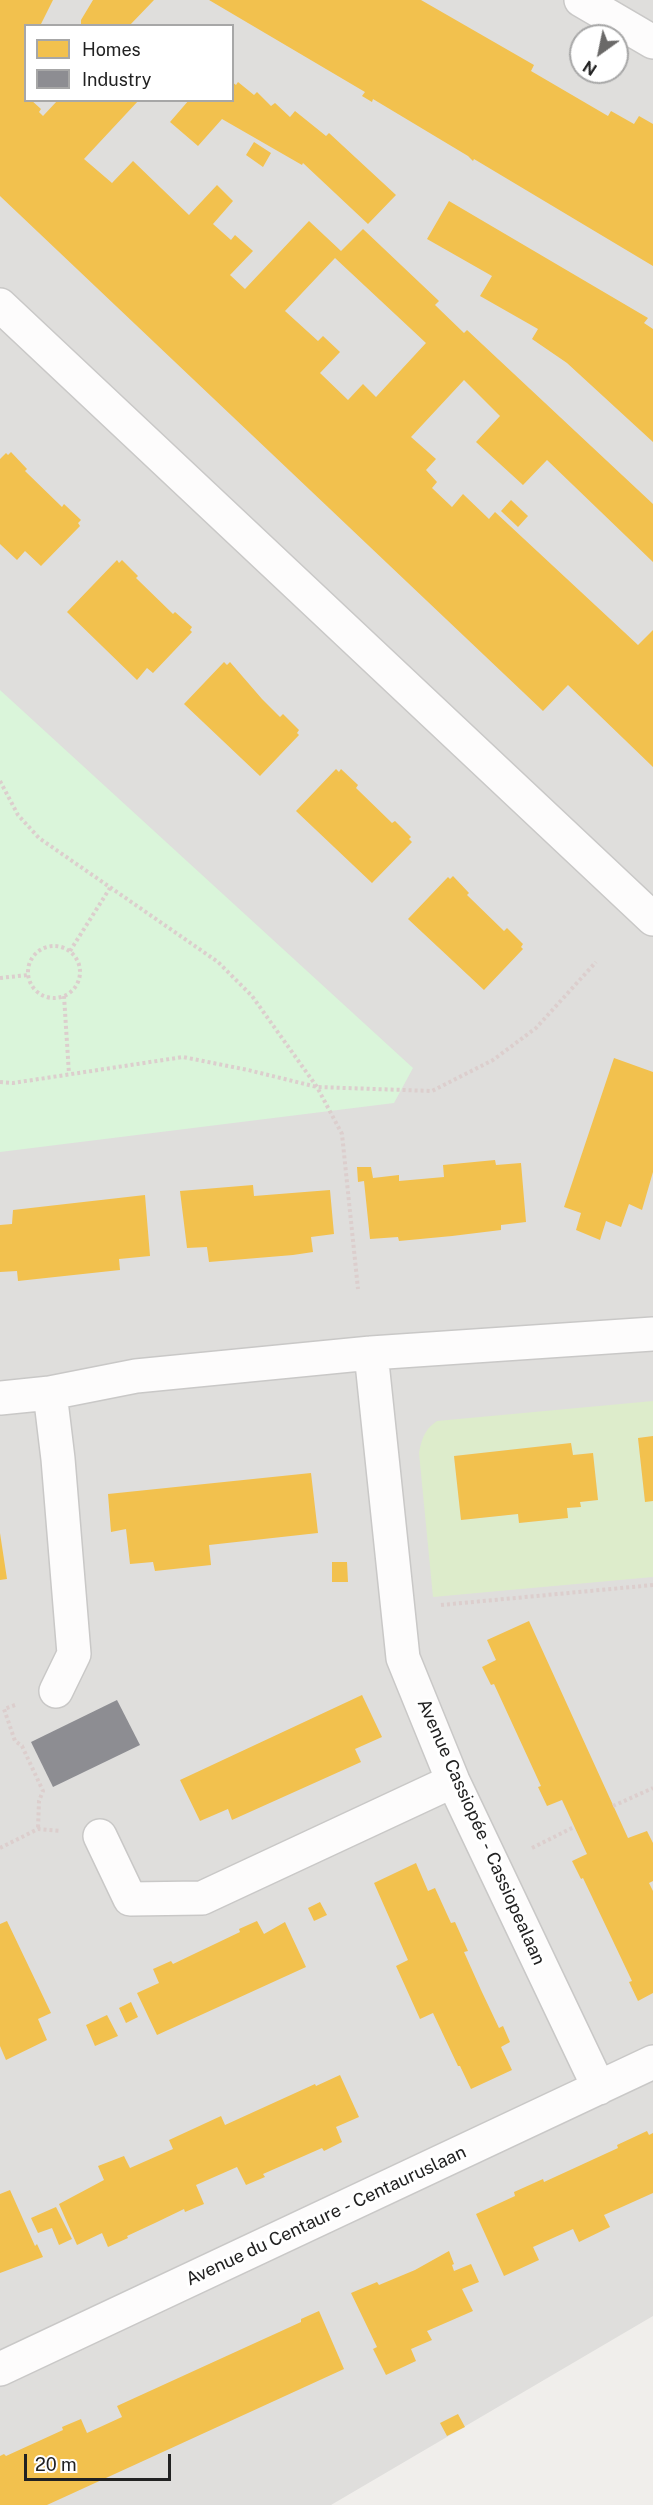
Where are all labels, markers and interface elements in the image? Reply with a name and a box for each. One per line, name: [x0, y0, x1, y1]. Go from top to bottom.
legend: [24, 24, 234, 102]
north arrow: [569, 24, 629, 84]
text: Homes: [82, 39, 141, 60]
text: N: [580, 56, 600, 79]
text: Industry: [82, 69, 151, 90]
street label: Avenue Cassiopée - Cassiopealaan: [412, 1696, 550, 1968]
street label: Avenue du Centaure - Centauruslaan: [182, 2141, 470, 2291]
scale bar: [27, 2442, 174, 2480]
text: 20 m: [35, 2454, 77, 2475]

